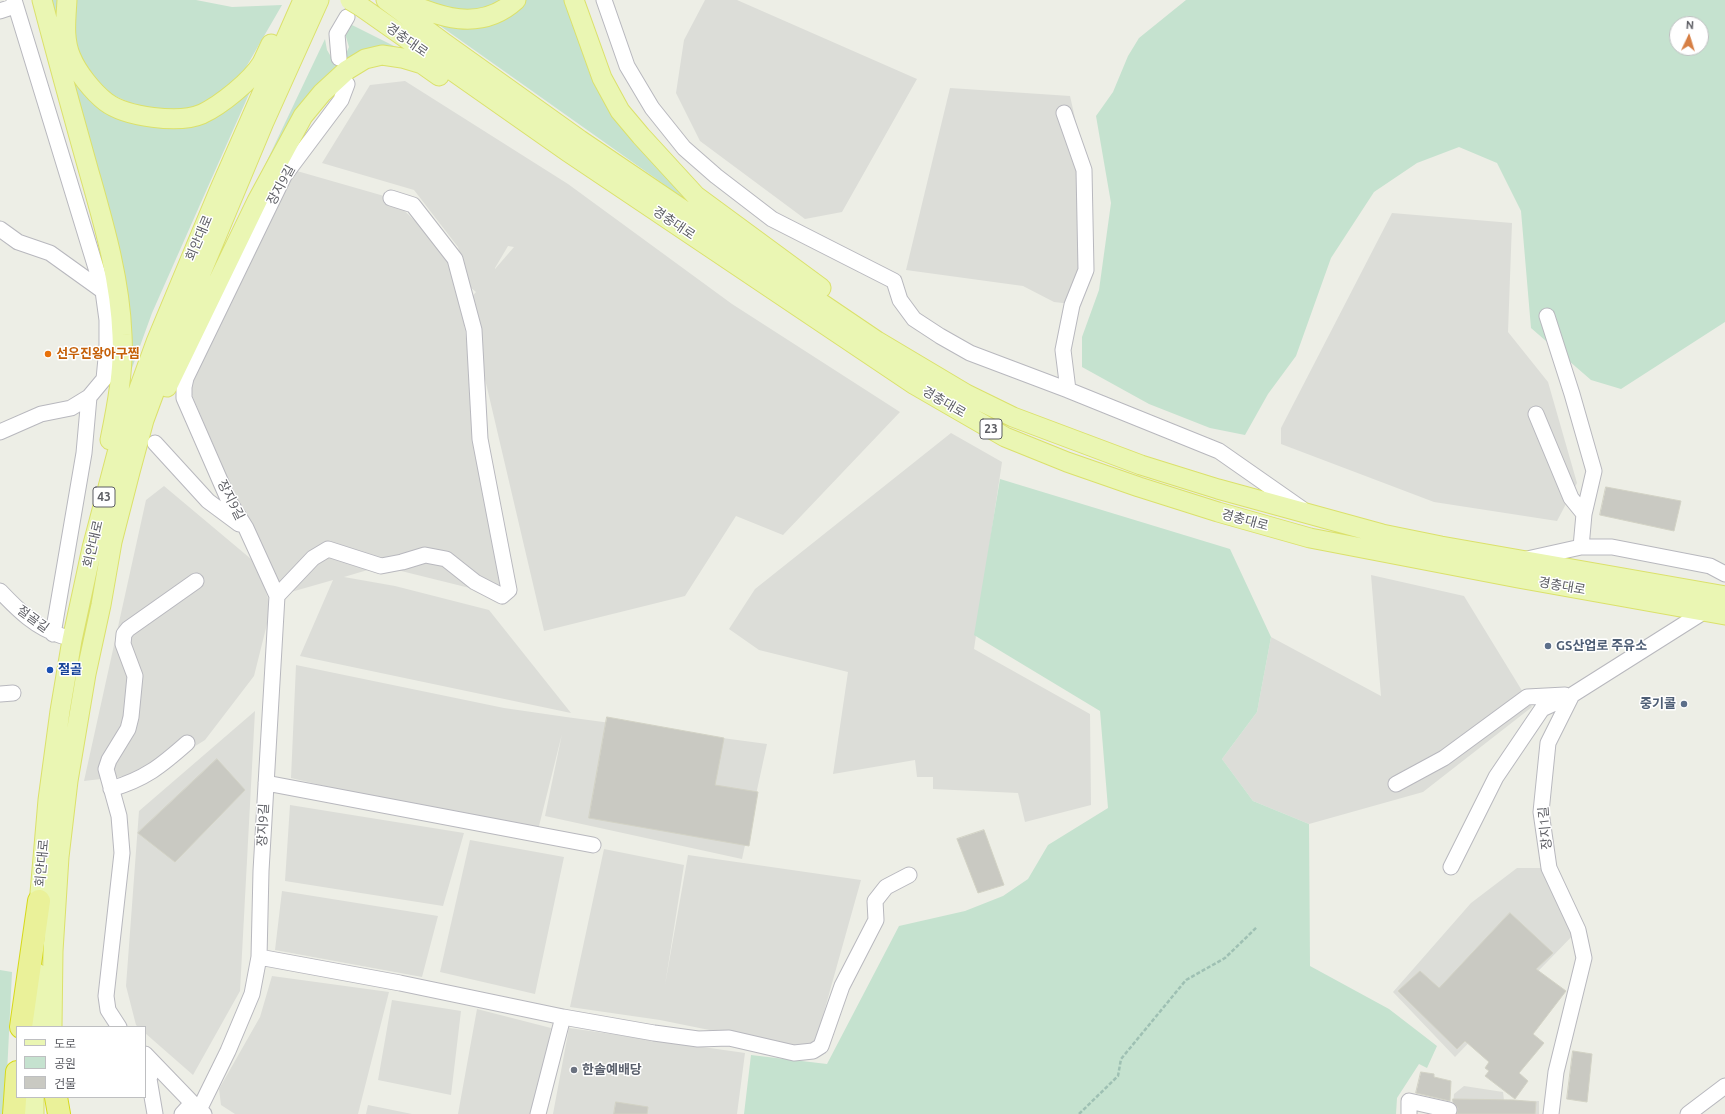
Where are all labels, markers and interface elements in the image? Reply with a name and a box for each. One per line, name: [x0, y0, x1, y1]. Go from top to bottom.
north arrow: [1669, 16, 1709, 56]
text: N: [1685, 19, 1694, 31]
street label: 경충대로: [383, 20, 431, 60]
street label: 장지9길: [264, 162, 298, 208]
street label: 경충대로: [650, 203, 698, 243]
street label: 회안대로: [182, 213, 216, 263]
place label: 선우진왕아구찜: [56, 346, 140, 362]
marker: 선우진왕아구찜: [43, 349, 53, 359]
street label: 경충대로: [919, 383, 969, 421]
road number: 23: [980, 419, 1002, 439]
street label: 장지9길: [214, 477, 248, 523]
road number: 43: [93, 487, 115, 507]
street label: 경충대로: [1220, 506, 1270, 534]
street label: 회안대로: [80, 519, 106, 569]
street label: 경충대로: [1537, 574, 1587, 598]
street label: 절골길: [14, 602, 52, 636]
place label: GS산업로 주유소: [1556, 638, 1647, 654]
marker: GS산업로 주유소: [1543, 641, 1553, 651]
place label: 절골: [58, 662, 82, 678]
marker: 절골: [45, 665, 55, 675]
place label: 중기콜: [1640, 696, 1676, 712]
marker: 중기콜: [1679, 699, 1689, 709]
street label: 장지9길: [254, 803, 272, 847]
street label: 장지1길: [1535, 806, 1555, 850]
street label: 회안대로: [32, 838, 52, 888]
legend: [16, 1026, 146, 1098]
text: 도로: [54, 1037, 76, 1050]
text: 공원: [54, 1057, 76, 1070]
place label: 한솔예배당: [582, 1062, 642, 1078]
marker: 한솔예배당: [569, 1065, 579, 1075]
text: 건물: [54, 1077, 76, 1090]

